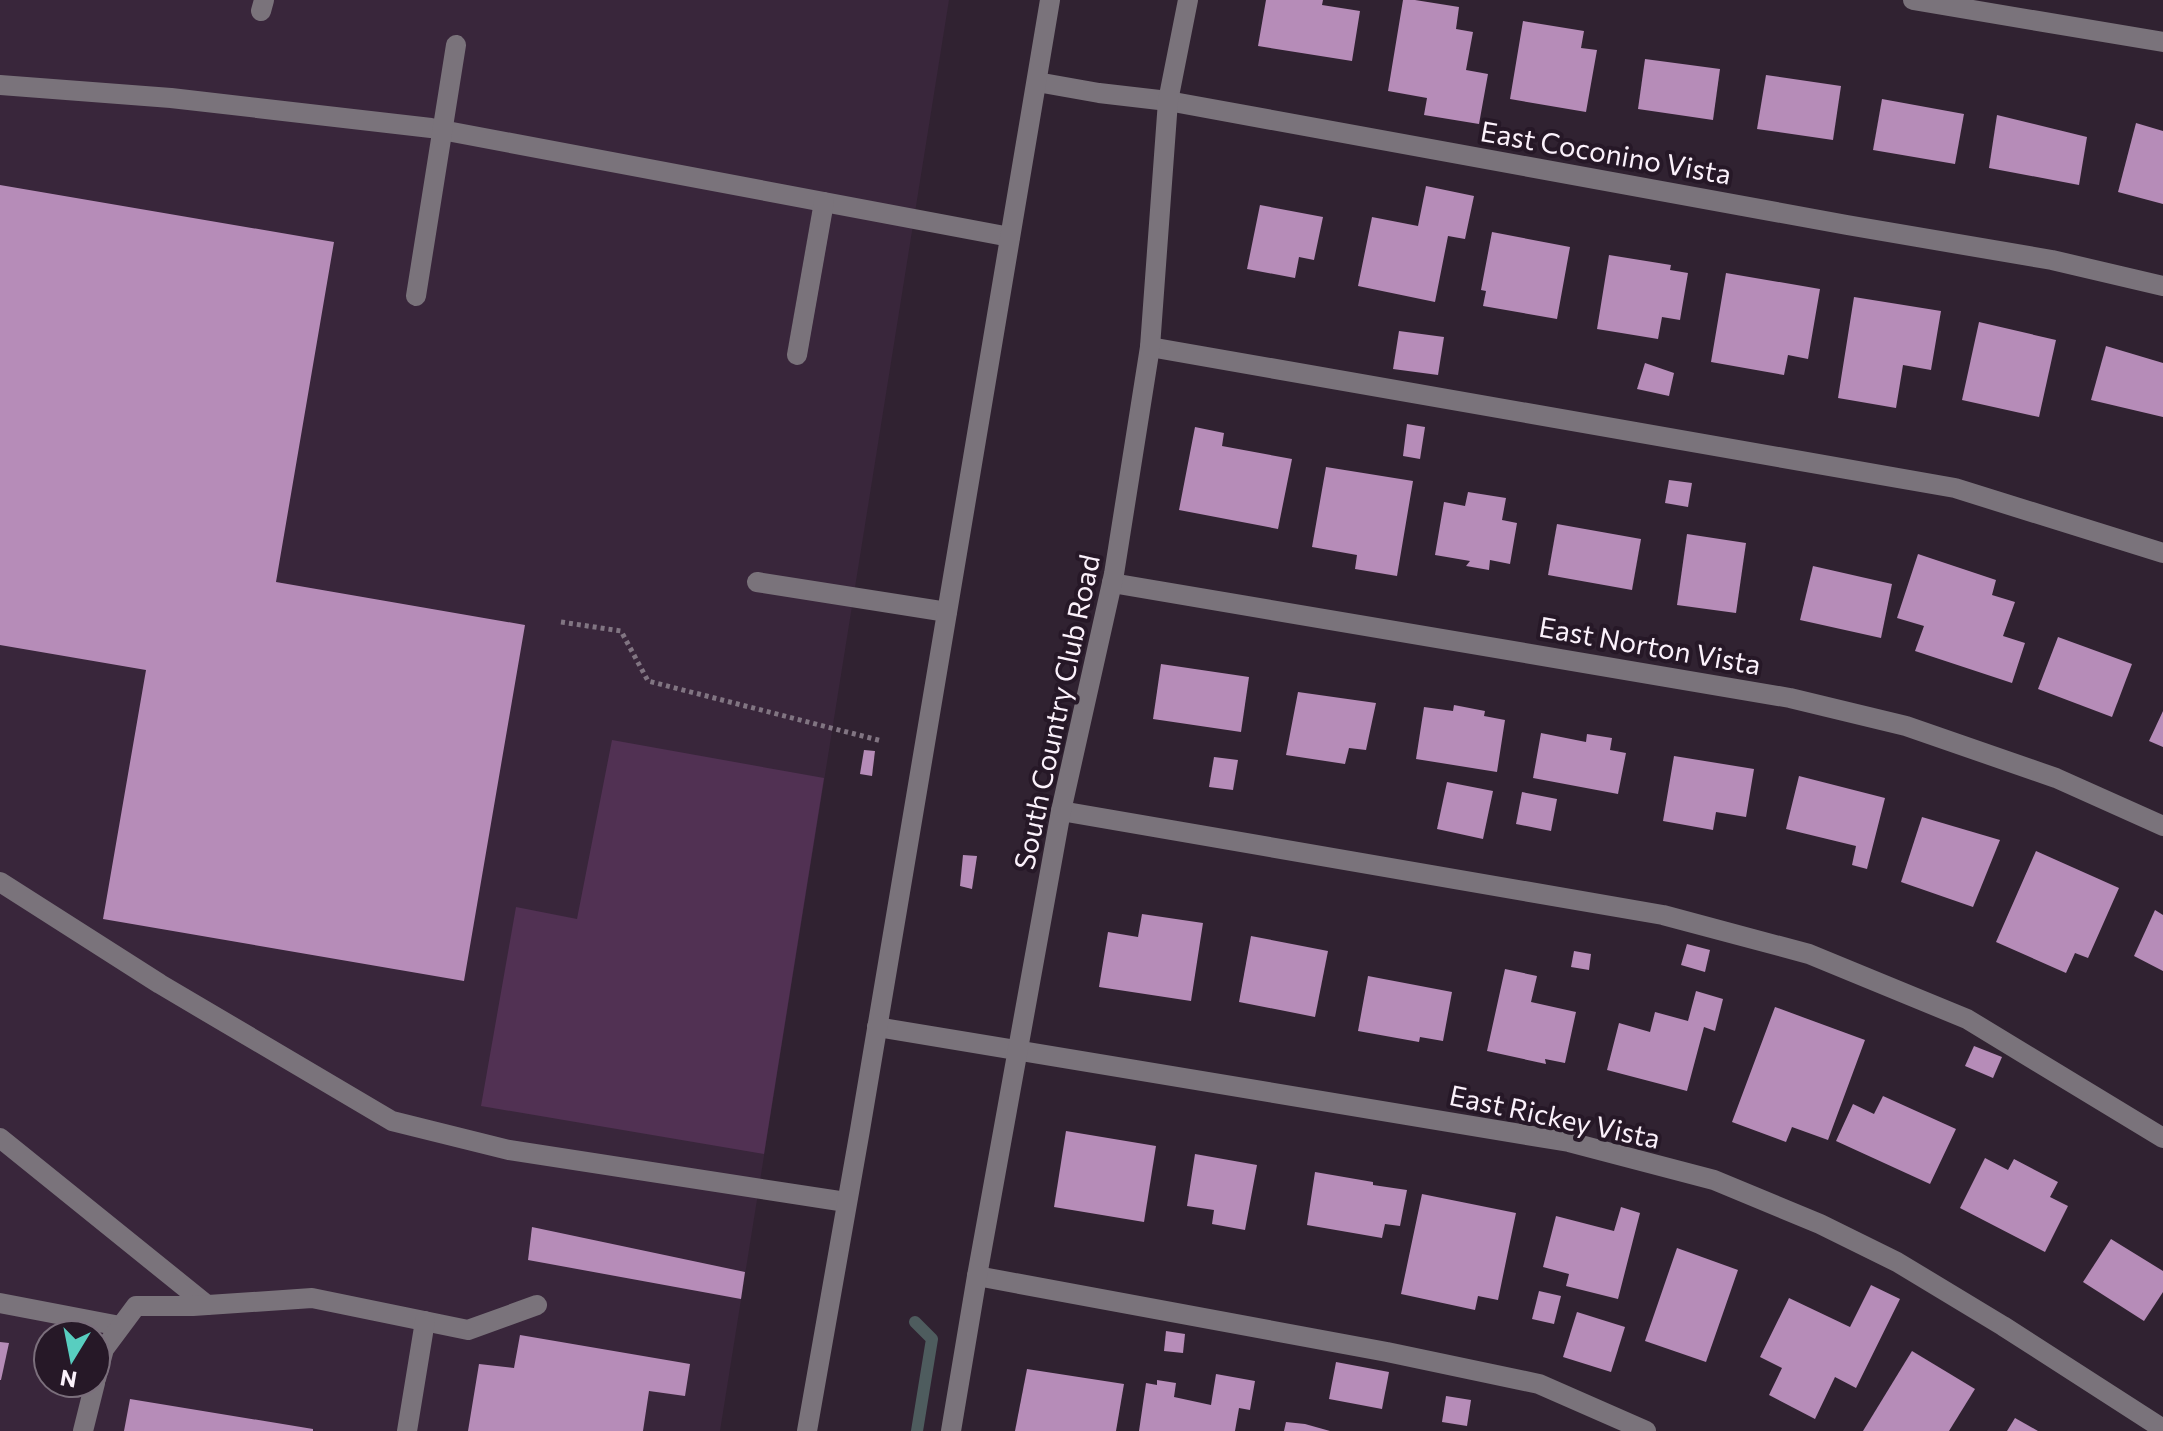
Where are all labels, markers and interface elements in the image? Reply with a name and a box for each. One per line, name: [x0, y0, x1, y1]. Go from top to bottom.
street label: East Coconino Vista: [1478, 113, 1734, 191]
street label: South Country Club Road: [1006, 551, 1106, 873]
street label: East Norton Vista: [1537, 609, 1763, 681]
street label: East Rickey Vista: [1447, 1077, 1663, 1155]
north arrow: [32, 1319, 112, 1399]
text: N: [58, 1364, 79, 1394]

